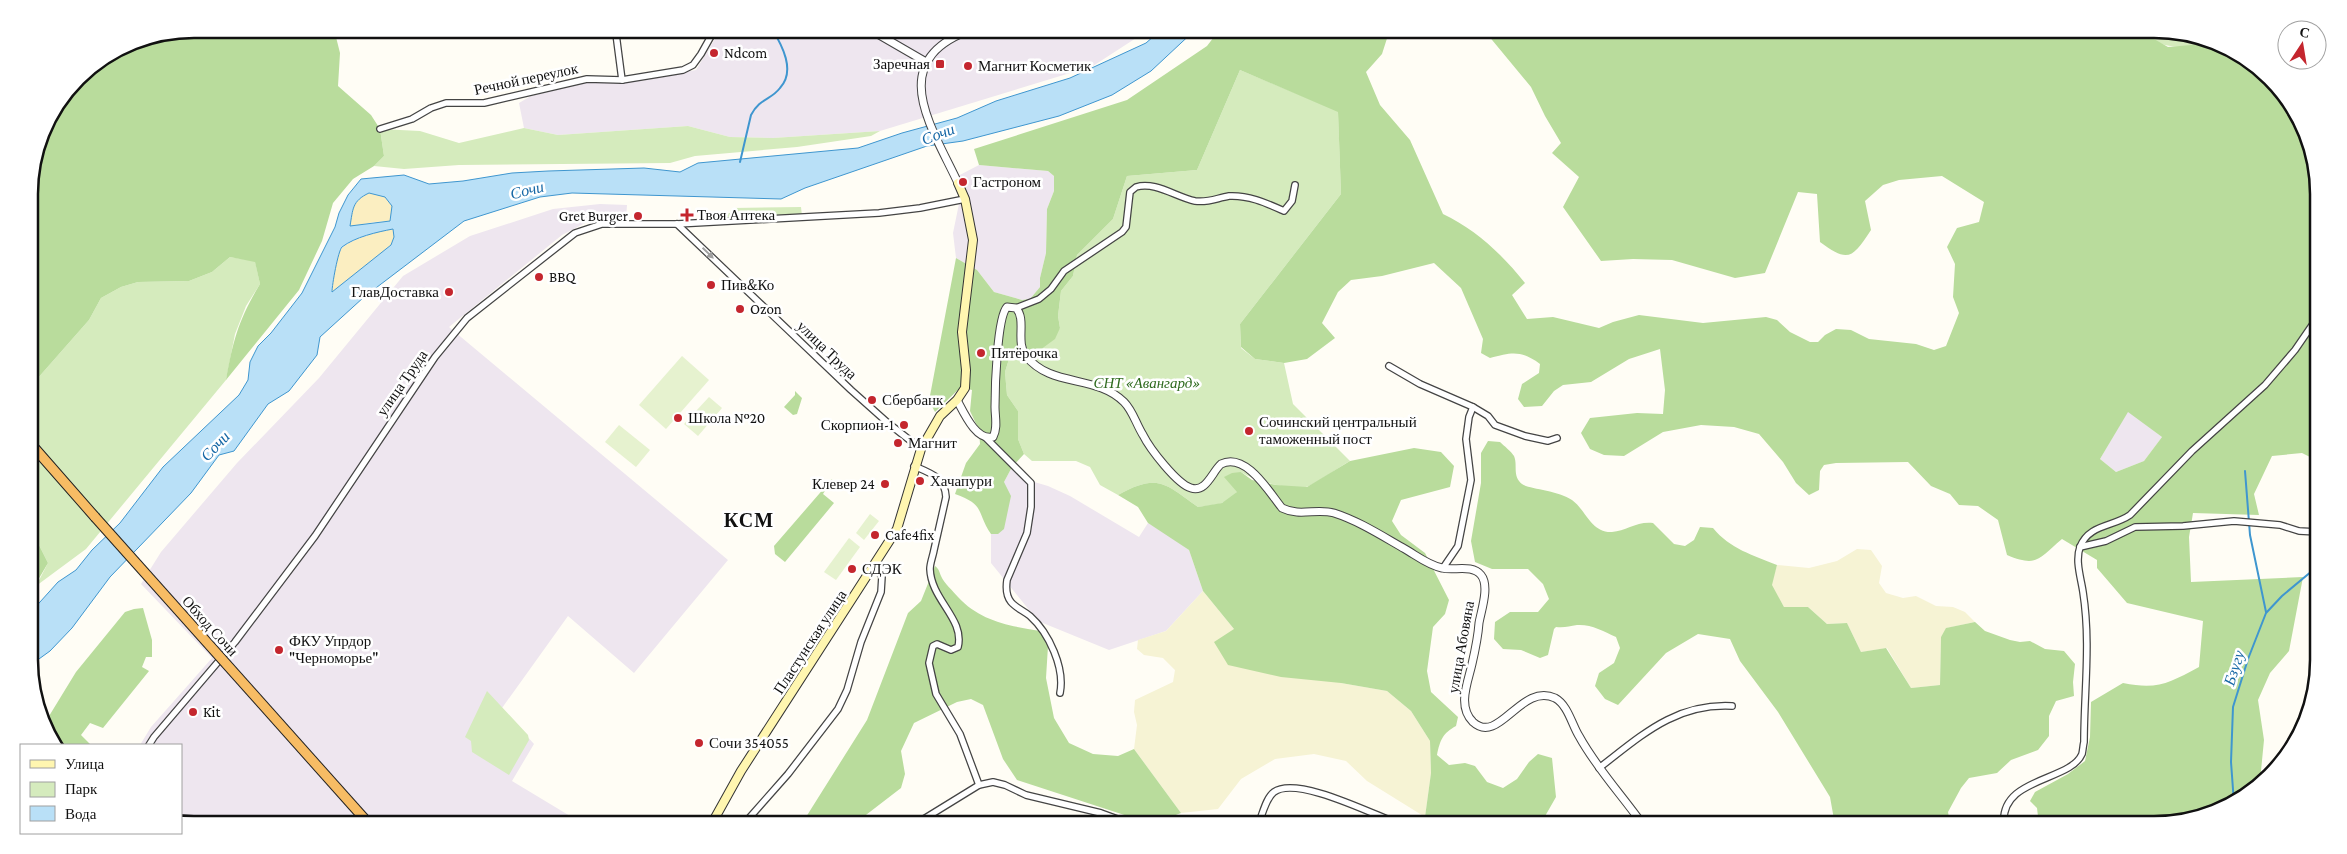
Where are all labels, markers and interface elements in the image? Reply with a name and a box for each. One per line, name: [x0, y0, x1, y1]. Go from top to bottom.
north arrow: [2277, 20, 2327, 70]
text: С: [2298, 23, 2311, 41]
place label: Ndcom: [724, 45, 767, 61]
marker: Ndcom: [708, 47, 720, 59]
place label: Заречная: [873, 56, 930, 72]
marker: Заречная: [934, 58, 946, 70]
place label: Магнит Косметик: [978, 58, 1092, 74]
street label: Речной переулок: [473, 60, 580, 98]
marker: Магнит Косметик: [962, 60, 974, 72]
water label: Сочи: [919, 120, 957, 148]
place label: Гастроном: [973, 174, 1042, 190]
marker: Гастроном: [957, 176, 969, 188]
water label: Сочи: [508, 178, 546, 202]
place label: Твоя Аптека: [697, 207, 775, 223]
place label: Gret Burger: [559, 208, 629, 225]
marker: Твоя Аптека: [681, 209, 693, 221]
marker: Gret Burger: [632, 210, 644, 222]
one-way arrow: [702, 247, 714, 259]
place label: BBQ: [549, 269, 576, 285]
marker: BBQ: [533, 271, 545, 283]
place label: Пив&Ко: [721, 277, 774, 293]
marker: Пив&Ко: [705, 279, 717, 291]
place label: ГлавДоставка: [351, 284, 439, 300]
marker: ГлавДоставка: [443, 286, 455, 298]
place label: Ozon: [750, 301, 782, 317]
marker: Ozon: [734, 303, 746, 315]
street label: улица Труда: [794, 318, 860, 383]
place label: Пятёрочка: [991, 345, 1058, 361]
street label: улица Труда: [373, 347, 431, 419]
marker: Пятёрочка: [975, 347, 987, 359]
park label: СНТ «Авангард»: [1093, 375, 1201, 391]
place label: Сбербанк: [882, 392, 944, 408]
marker: Сбербанк: [866, 394, 878, 406]
place label: Школа №20: [688, 410, 765, 426]
marker: Школа №20: [672, 412, 684, 424]
place label: Сочинский центральный таможенный пост: [1259, 414, 1417, 447]
place label: Скорпион-1: [821, 417, 894, 433]
marker: Скорпион-1: [898, 419, 910, 431]
marker: Сочинский центральный таможенный пост: [1243, 425, 1255, 437]
water label: Сочи: [197, 428, 233, 464]
place label: Магнит: [908, 435, 957, 451]
marker: Магнит: [892, 437, 904, 449]
place label: Хачапури: [930, 473, 992, 489]
marker: Хачапури: [914, 475, 926, 487]
place label: Клевер 24: [812, 476, 875, 492]
marker: Клевер 24: [879, 478, 891, 490]
district label: КСМ: [724, 509, 774, 531]
place label: Cafe4fix: [885, 527, 934, 543]
marker: Cafe4fix: [869, 529, 881, 541]
place label: СДЭК: [862, 561, 903, 577]
marker: СДЭК: [846, 563, 858, 575]
street label: Пластунская улица: [770, 587, 850, 697]
street label: Обход Сочи: [179, 593, 241, 659]
street label: улица Абовяна: [1445, 599, 1477, 694]
place label: ФКУ Упрдор "Черноморье": [289, 633, 378, 666]
marker: ФКУ Упрдор "Черноморье": [273, 644, 285, 656]
water label: Бзугу: [2220, 647, 2249, 689]
place label: Kit: [203, 704, 222, 720]
marker: Kit: [187, 706, 199, 718]
place label: Сочи 354055: [709, 735, 789, 751]
marker: Сочи 354055: [693, 737, 705, 749]
legend: [20, 744, 182, 834]
text: Улица: [65, 756, 104, 772]
text: Парк: [65, 781, 98, 797]
text: Вода: [65, 806, 97, 822]

